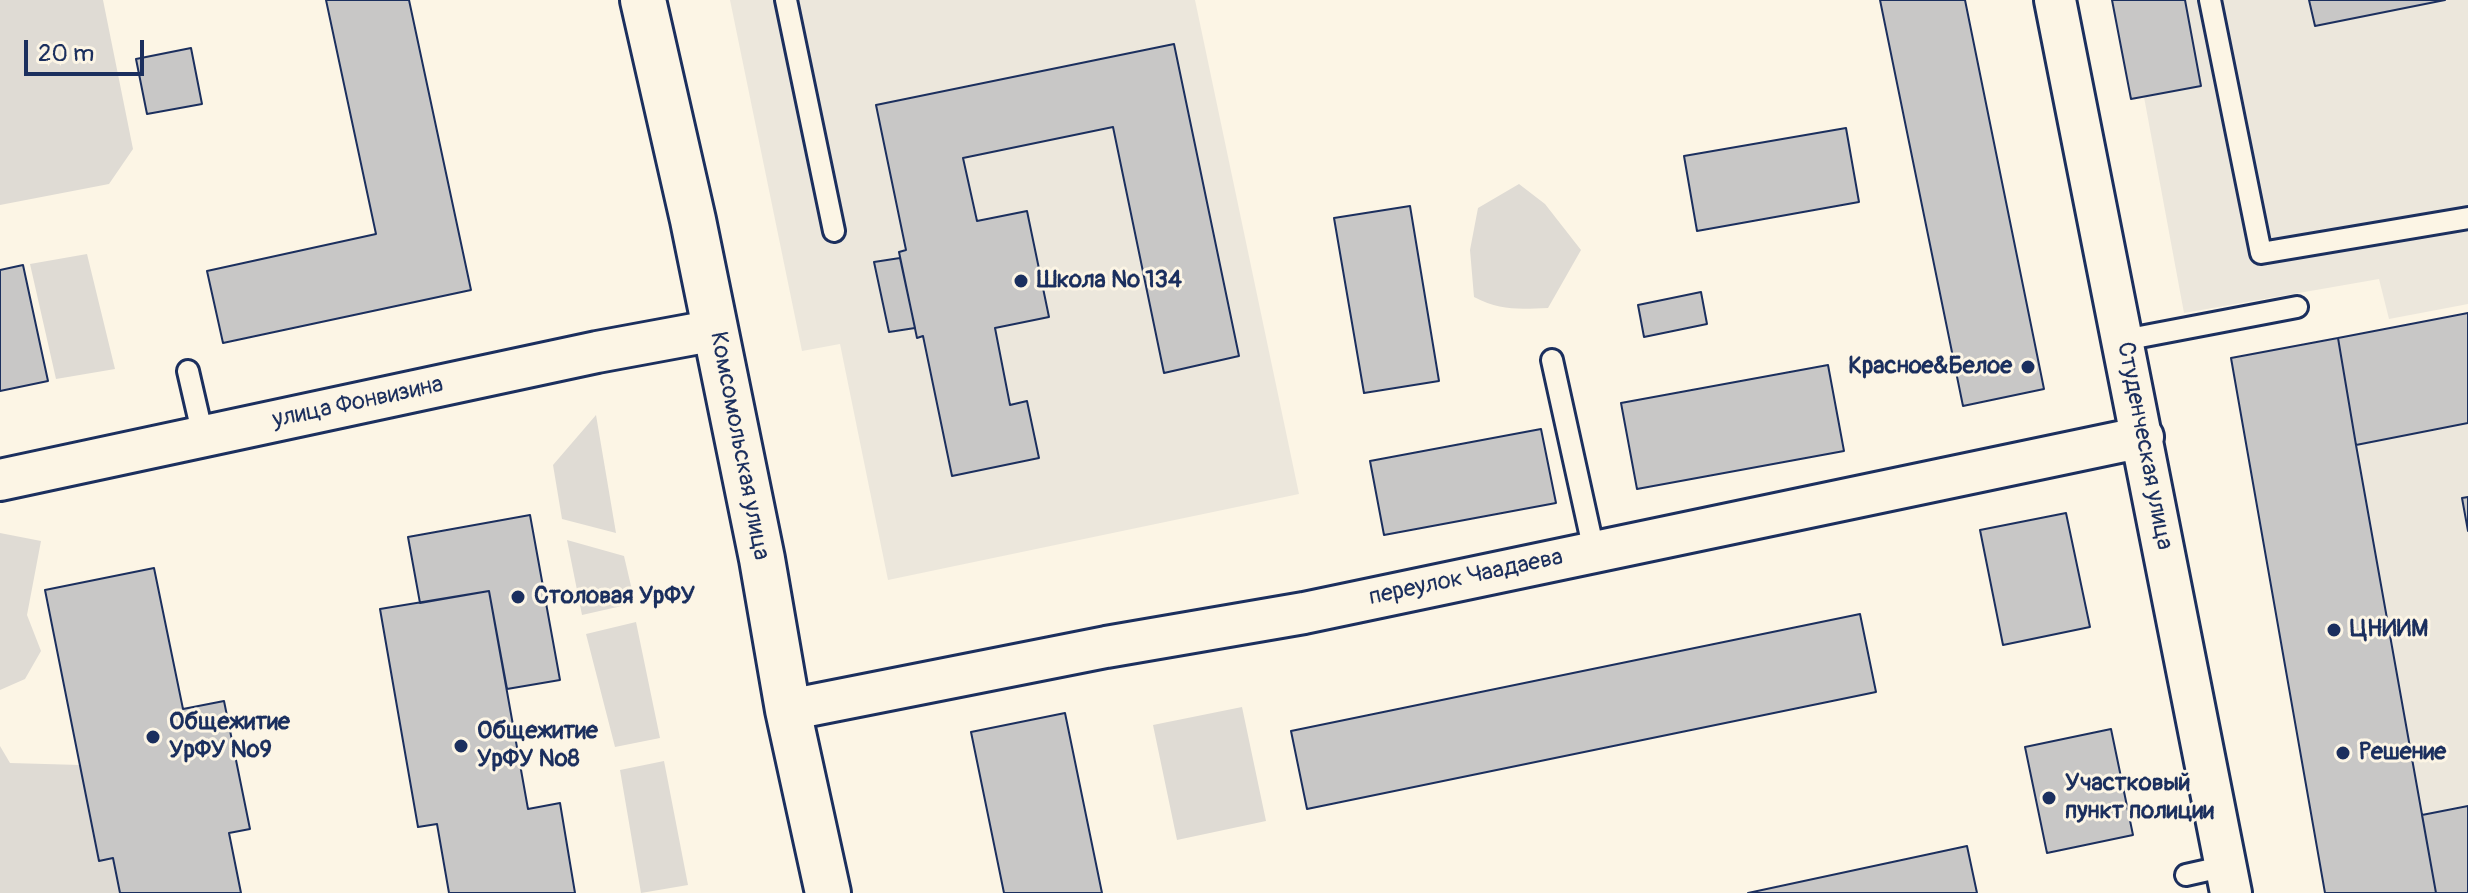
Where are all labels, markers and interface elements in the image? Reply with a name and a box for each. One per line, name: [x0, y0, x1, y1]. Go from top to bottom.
scale bar: [28, 24, 148, 74]
text: 20 m: [38, 39, 94, 68]
place label: Школа № 134: [1037, 267, 1182, 295]
marker: Школа № 134: [1012, 272, 1030, 290]
street label: Комсомольская улица: [703, 329, 775, 563]
street label: Студенческая улица: [2110, 340, 2178, 552]
place label: Красное&Белое: [1848, 353, 2012, 381]
marker: Красное&Белое: [2019, 358, 2037, 376]
street label: улица Фонвизина: [270, 371, 446, 435]
street label: переулок Чаадаева: [1366, 543, 1566, 613]
place label: Столовая УрФУ: [534, 583, 695, 611]
marker: Столовая УрФУ: [509, 588, 527, 606]
place label: ЦНИИМ: [2350, 616, 2428, 644]
marker: ЦНИИМ: [2325, 621, 2343, 639]
place label: Общежитие УрФУ №9: [169, 709, 290, 765]
place label: Общежитие УрФУ №8: [477, 718, 598, 774]
marker: Общежитие УрФУ №9: [144, 728, 162, 746]
marker: Общежитие УрФУ №8: [452, 737, 470, 755]
place label: Решение: [2359, 739, 2446, 767]
marker: Решение: [2334, 744, 2352, 762]
place label: Участковый пункт полиции: [2065, 770, 2214, 826]
marker: Участковый пункт полиции: [2040, 789, 2058, 807]

